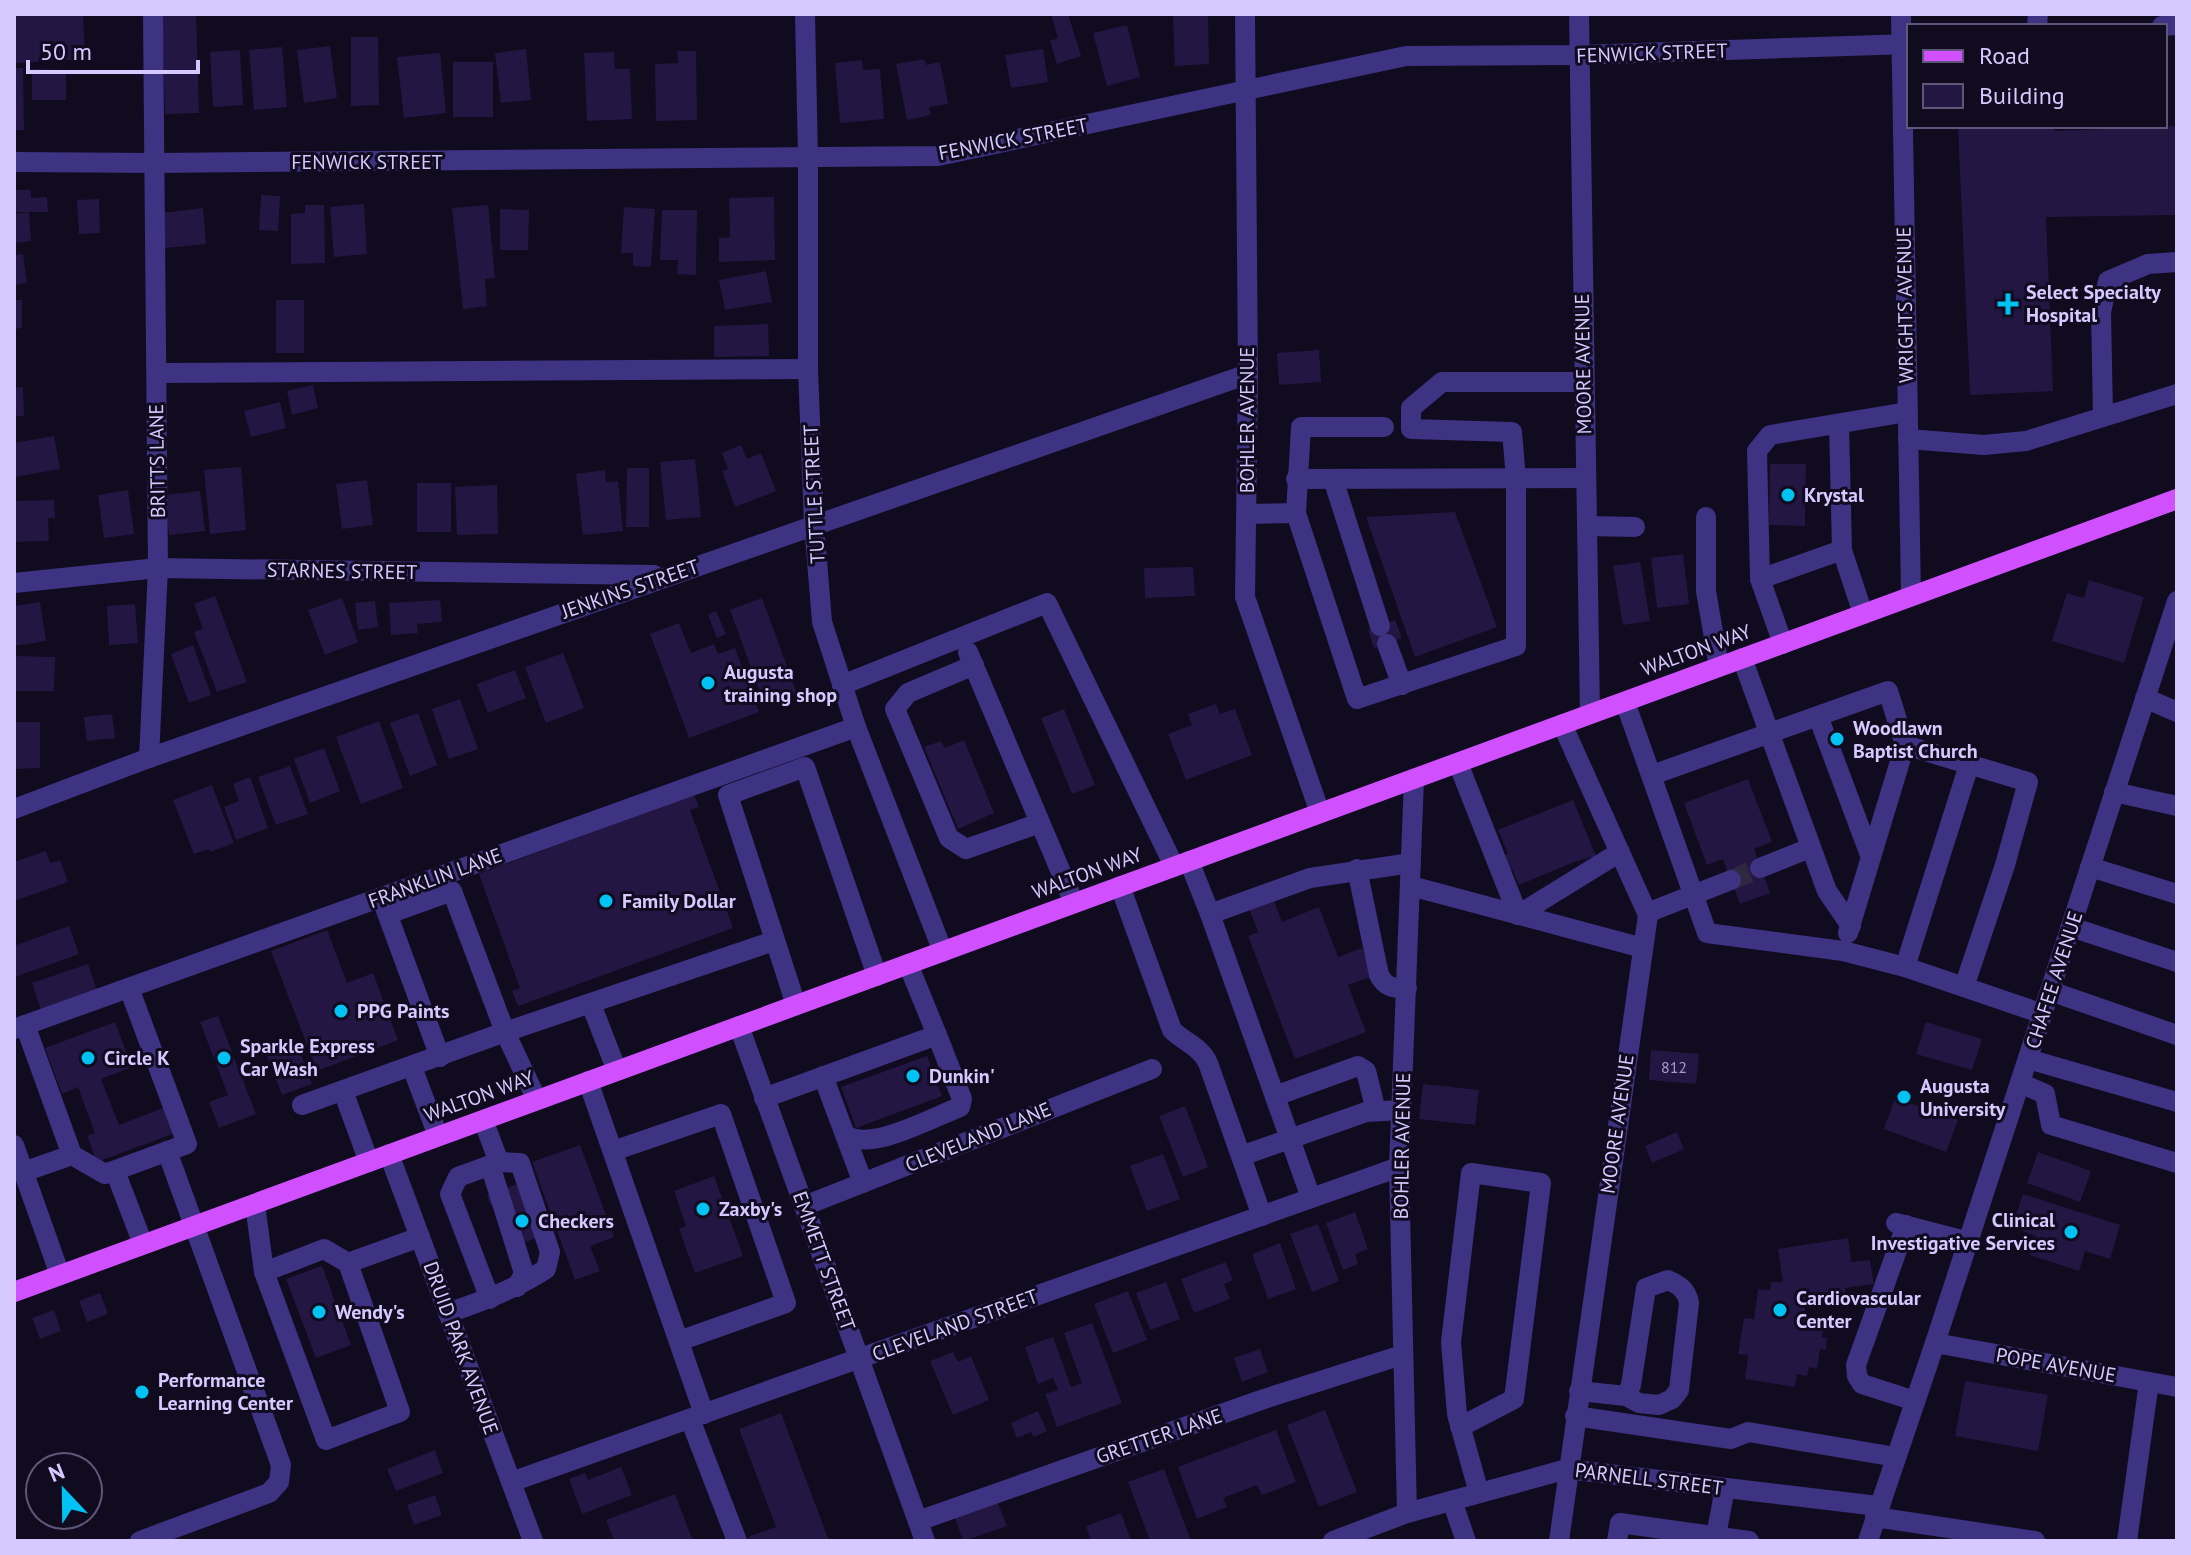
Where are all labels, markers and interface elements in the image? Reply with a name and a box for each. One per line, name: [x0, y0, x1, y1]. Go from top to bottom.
scale bar: [28, 24, 198, 74]
legend: [1907, 24, 2167, 128]
text: 50 m: [40, 36, 92, 67]
street label: FENWICK STREET: [1576, 37, 1728, 69]
text: Road: [1979, 40, 2030, 71]
text: Building: [1979, 80, 2065, 111]
street label: FENWICK STREET: [936, 112, 1090, 166]
street label: FENWICK STREET: [291, 149, 443, 175]
street label: WRIGHTS AVENUE: [1891, 227, 1919, 383]
place label: Select Specialty Hospital: [2026, 279, 2161, 328]
street label: MOORE AVENUE: [1569, 293, 1597, 435]
marker: Select Specialty Hospital: [1997, 293, 2019, 315]
street label: BOHLER AVENUE: [1234, 347, 1260, 493]
street label: BRITTS LANE: [143, 404, 171, 518]
street label: TUTTLE STREET: [797, 424, 831, 564]
place label: Krystal: [1804, 482, 1864, 508]
marker: Krystal: [1779, 486, 1797, 504]
street label: JENKINS STREET: [557, 553, 702, 625]
street label: STARNES STREET: [267, 557, 417, 585]
street label: WALTON WAY: [1637, 618, 1755, 682]
place label: Augusta training shop: [724, 659, 837, 708]
marker: Augusta training shop: [699, 674, 717, 692]
place label: Woodlawn Baptist Church: [1853, 715, 1978, 764]
marker: Woodlawn Baptist Church: [1828, 730, 1846, 748]
street label: WALTON WAY: [1028, 841, 1146, 905]
street label: FRANKLIN LANE: [365, 842, 505, 914]
place label: Family Dollar: [622, 888, 736, 914]
marker: Family Dollar: [597, 892, 615, 910]
street label: CHAFEE AVENUE: [2020, 908, 2088, 1052]
place label: PPG Paints: [357, 998, 449, 1024]
marker: PPG Paints: [332, 1002, 350, 1020]
place label: Sparkle Express Car Wash: [240, 1033, 375, 1082]
place label: Circle K: [104, 1045, 170, 1071]
marker: Circle K: [79, 1049, 97, 1067]
marker: Sparkle Express Car Wash: [215, 1049, 233, 1067]
street label: MOORE AVENUE: [1594, 1053, 1640, 1195]
house number: 812: [1661, 1057, 1687, 1077]
place label: Dunkin': [929, 1063, 995, 1089]
street label: WALTON WAY: [420, 1064, 538, 1128]
marker: Dunkin': [904, 1067, 922, 1085]
street label: BOHLER AVENUE: [1388, 1073, 1416, 1219]
place label: Augusta University: [1920, 1073, 2006, 1122]
marker: Augusta University: [1895, 1088, 1913, 1106]
street label: CLEVELAND LANE: [901, 1096, 1055, 1178]
street label: EMMETT STREET: [787, 1188, 861, 1334]
place label: Zaxby's: [719, 1196, 782, 1222]
marker: Zaxby's: [694, 1200, 712, 1218]
place label: Clinical Investigative Services: [1871, 1207, 2055, 1256]
place label: Checkers: [538, 1208, 614, 1234]
marker: Checkers: [513, 1212, 531, 1230]
marker: Clinical Investigative Services: [2062, 1223, 2080, 1241]
street label: DRUID PARK AVENUE: [418, 1258, 504, 1438]
street label: CLEVELAND STREET: [868, 1283, 1042, 1367]
place label: Cardiovascular Center: [1796, 1285, 1921, 1334]
place label: Wendy's: [335, 1299, 405, 1325]
marker: Cardiovascular Center: [1771, 1301, 1789, 1319]
marker: Wendy's: [310, 1303, 328, 1321]
street label: POPE AVENUE: [1994, 1342, 2118, 1388]
place label: Performance Learning Center: [158, 1367, 293, 1416]
marker: Performance Learning Center: [133, 1383, 151, 1401]
street label: GRETTER LANE: [1092, 1402, 1226, 1470]
north arrow: [24, 1451, 104, 1531]
text: N: [45, 1457, 68, 1488]
street label: PARNELL STREET: [1573, 1457, 1725, 1501]

